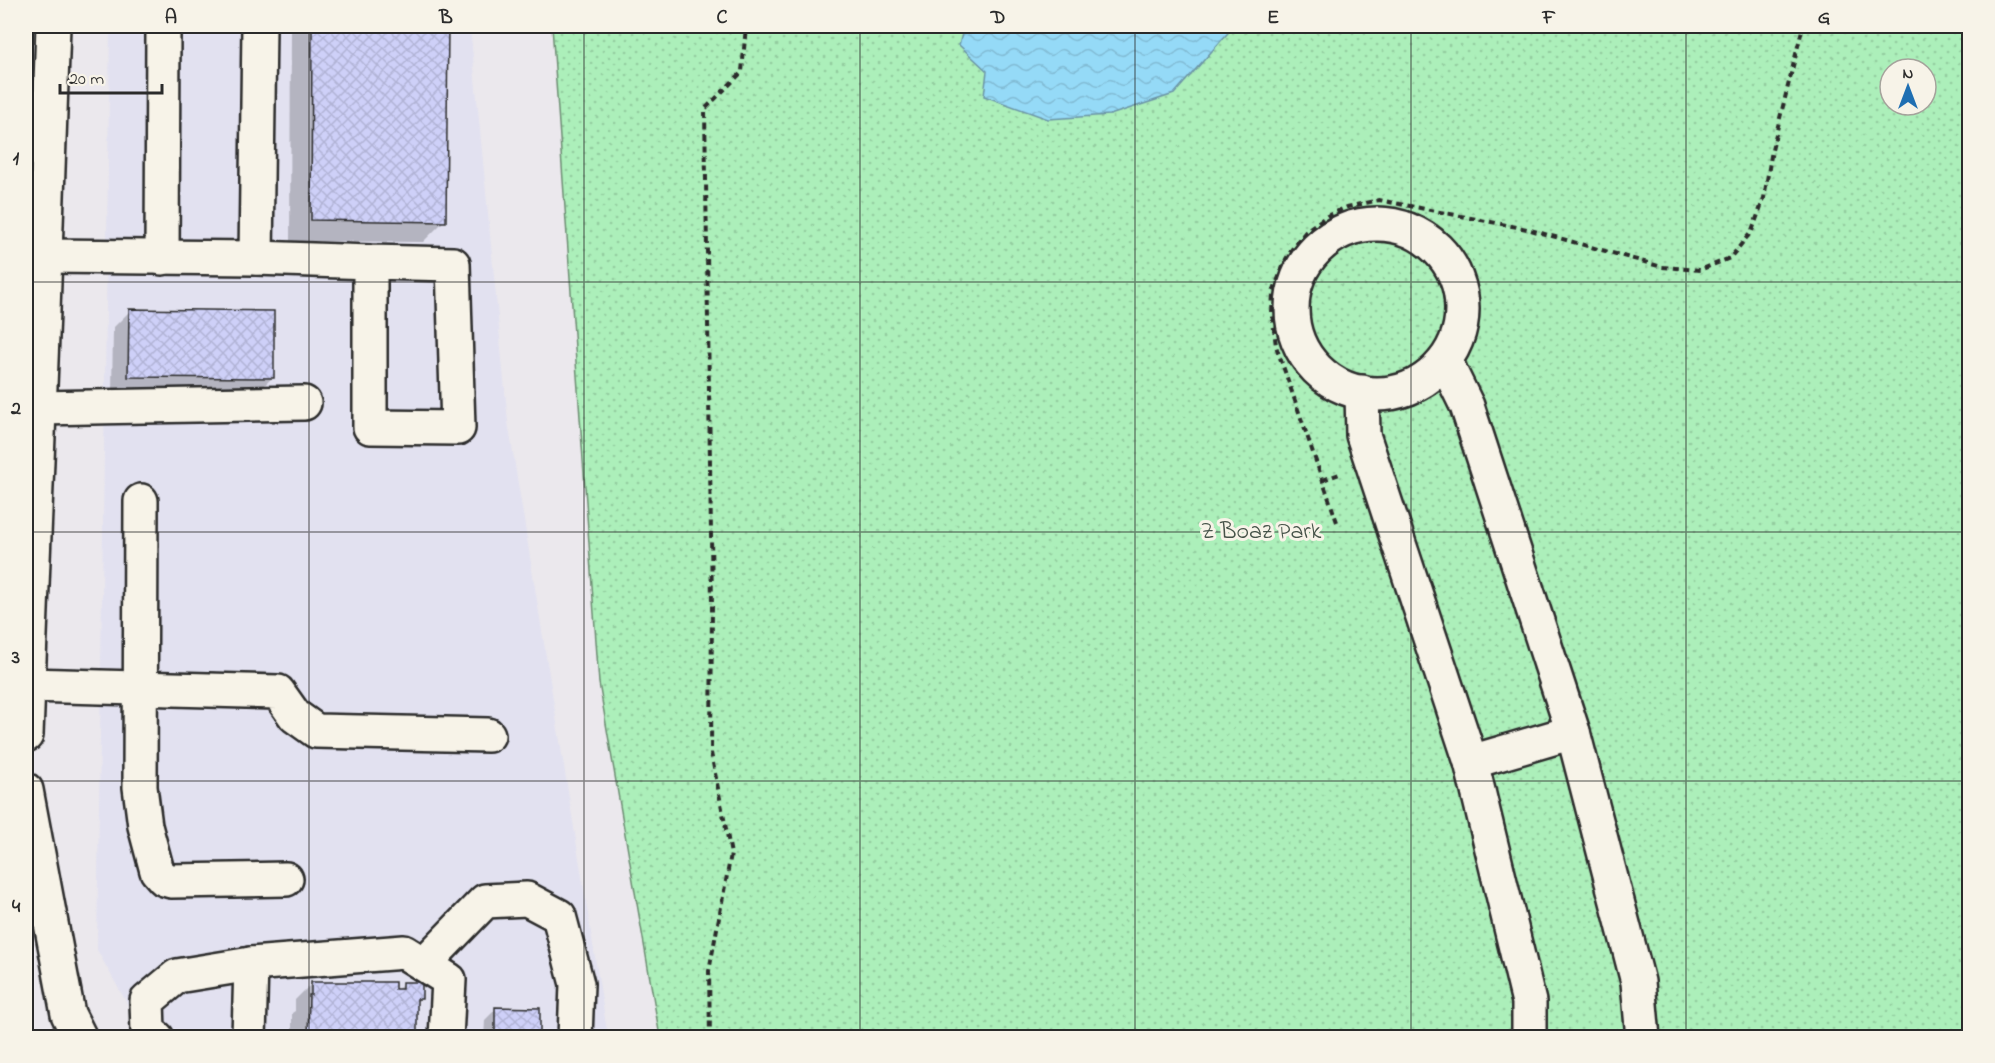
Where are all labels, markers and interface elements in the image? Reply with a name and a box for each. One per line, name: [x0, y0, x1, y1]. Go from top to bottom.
text: A: [165, 4, 177, 33]
text: B: [438, 4, 453, 33]
text: C: [717, 4, 728, 33]
text: D: [990, 4, 1005, 33]
text: E: [1267, 4, 1279, 33]
text: F: [1542, 4, 1556, 33]
text: G: [1818, 4, 1831, 33]
scale bar: [60, 57, 162, 95]
north arrow: [1878, 57, 1938, 117]
text: N: [1903, 62, 1914, 86]
text: 20 m: [69, 67, 104, 93]
text: 1: [13, 145, 20, 174]
text: 2: [10, 395, 21, 424]
park label: Z Boaz Park: [1201, 515, 1322, 550]
text: 3: [11, 644, 20, 673]
text: 4: [12, 893, 21, 922]

